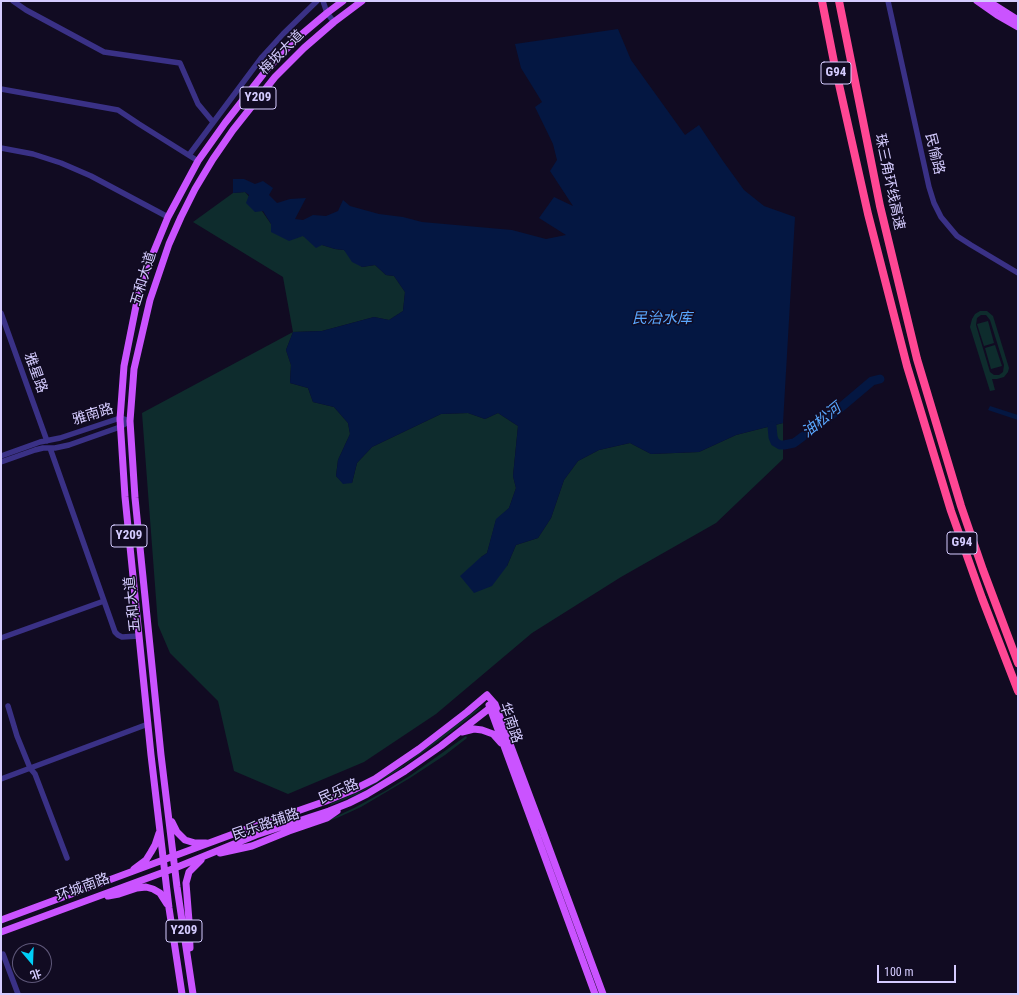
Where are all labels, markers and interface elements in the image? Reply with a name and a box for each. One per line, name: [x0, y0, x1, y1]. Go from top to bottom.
street label: 梅坂大道: [256, 27, 308, 79]
road number: G94: [821, 62, 851, 84]
road number: Y209: [240, 87, 276, 109]
street label: 珠三角环线高速: [871, 132, 907, 232]
street label: 民愉路: [921, 132, 947, 176]
street label: 五和大道: [128, 250, 160, 308]
water label: 民治水库: [632, 310, 692, 328]
street label: 雅星路: [20, 350, 50, 396]
water label: 油松河: [799, 400, 845, 442]
street label: 雅南路: [70, 401, 116, 429]
road number: Y209: [111, 525, 147, 547]
road number: G94: [947, 532, 977, 554]
street label: 五和大道: [122, 575, 144, 633]
street label: 华南路: [495, 700, 525, 746]
street label: 民乐路: [316, 776, 362, 808]
street label: 民乐路辅路: [230, 806, 302, 844]
street label: 环城南路: [54, 871, 112, 905]
road number: Y209: [166, 920, 202, 942]
north arrow: [12, 943, 52, 983]
scale bar: [879, 957, 958, 983]
text: 100 m: [884, 965, 914, 979]
text: 北: [28, 966, 43, 982]

